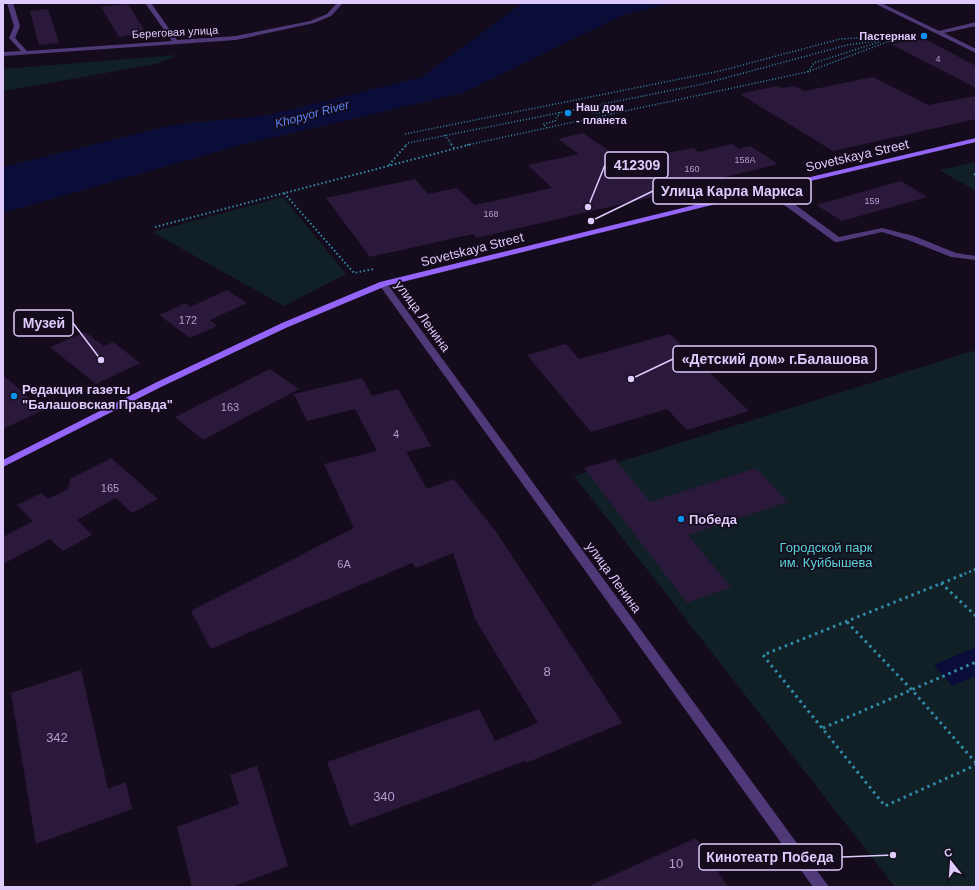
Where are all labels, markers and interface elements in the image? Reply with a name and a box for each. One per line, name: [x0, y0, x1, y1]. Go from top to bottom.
street label: Береговая улица: [131, 24, 219, 40]
place label: Пастернак: [859, 30, 916, 42]
marker: Пастернак: [919, 31, 929, 41]
house number: 4: [935, 54, 941, 64]
water label: Khopyor River: [273, 97, 352, 131]
place label: Наш дом - планета: [576, 101, 627, 126]
marker: Наш дом - планета: [563, 108, 573, 118]
street label: Sovetskaya Street: [804, 136, 911, 175]
callout: 412309: [605, 152, 668, 178]
house number: 158А: [734, 155, 756, 165]
text: 412309: [614, 157, 661, 173]
house number: 160: [684, 164, 700, 174]
callout: Улица Карла Маркса: [653, 178, 811, 204]
text: Улица Карла Маркса: [661, 183, 803, 199]
house number: 159: [864, 196, 880, 206]
house number: 168: [483, 209, 499, 219]
street label: Sovetskaya Street: [419, 229, 525, 270]
street label: улица Ленина: [392, 278, 454, 355]
callout: Музей: [14, 310, 73, 336]
house number: 172: [179, 314, 197, 326]
text: Музей: [23, 315, 65, 331]
callout: «Детский дом» г.Балашова: [673, 346, 876, 372]
text: «Детский дом» г.Балашова: [682, 351, 869, 367]
place label: Редакция газеты "Балашовская Правда": [22, 382, 173, 412]
marker: Редакция газеты "Балашовская Правда": [9, 391, 19, 401]
house number: 163: [221, 401, 239, 413]
house number: 4: [393, 428, 399, 440]
house number: 165: [101, 482, 119, 494]
place label: Победа: [689, 512, 738, 527]
marker: Победа: [676, 514, 686, 524]
street label: улица Ленина: [583, 539, 645, 616]
park label: Городской парк им. Куйбышева: [779, 540, 873, 570]
house number: 6А: [337, 558, 351, 570]
house number: 8: [543, 664, 551, 679]
house number: 342: [46, 730, 68, 745]
house number: 340: [373, 789, 395, 804]
north arrow: [931, 842, 971, 882]
callout: Кинотеатр Победа: [699, 844, 842, 870]
text: С: [943, 846, 954, 859]
text: Кинотеатр Победа: [706, 849, 834, 865]
house number: 10: [669, 856, 683, 871]

